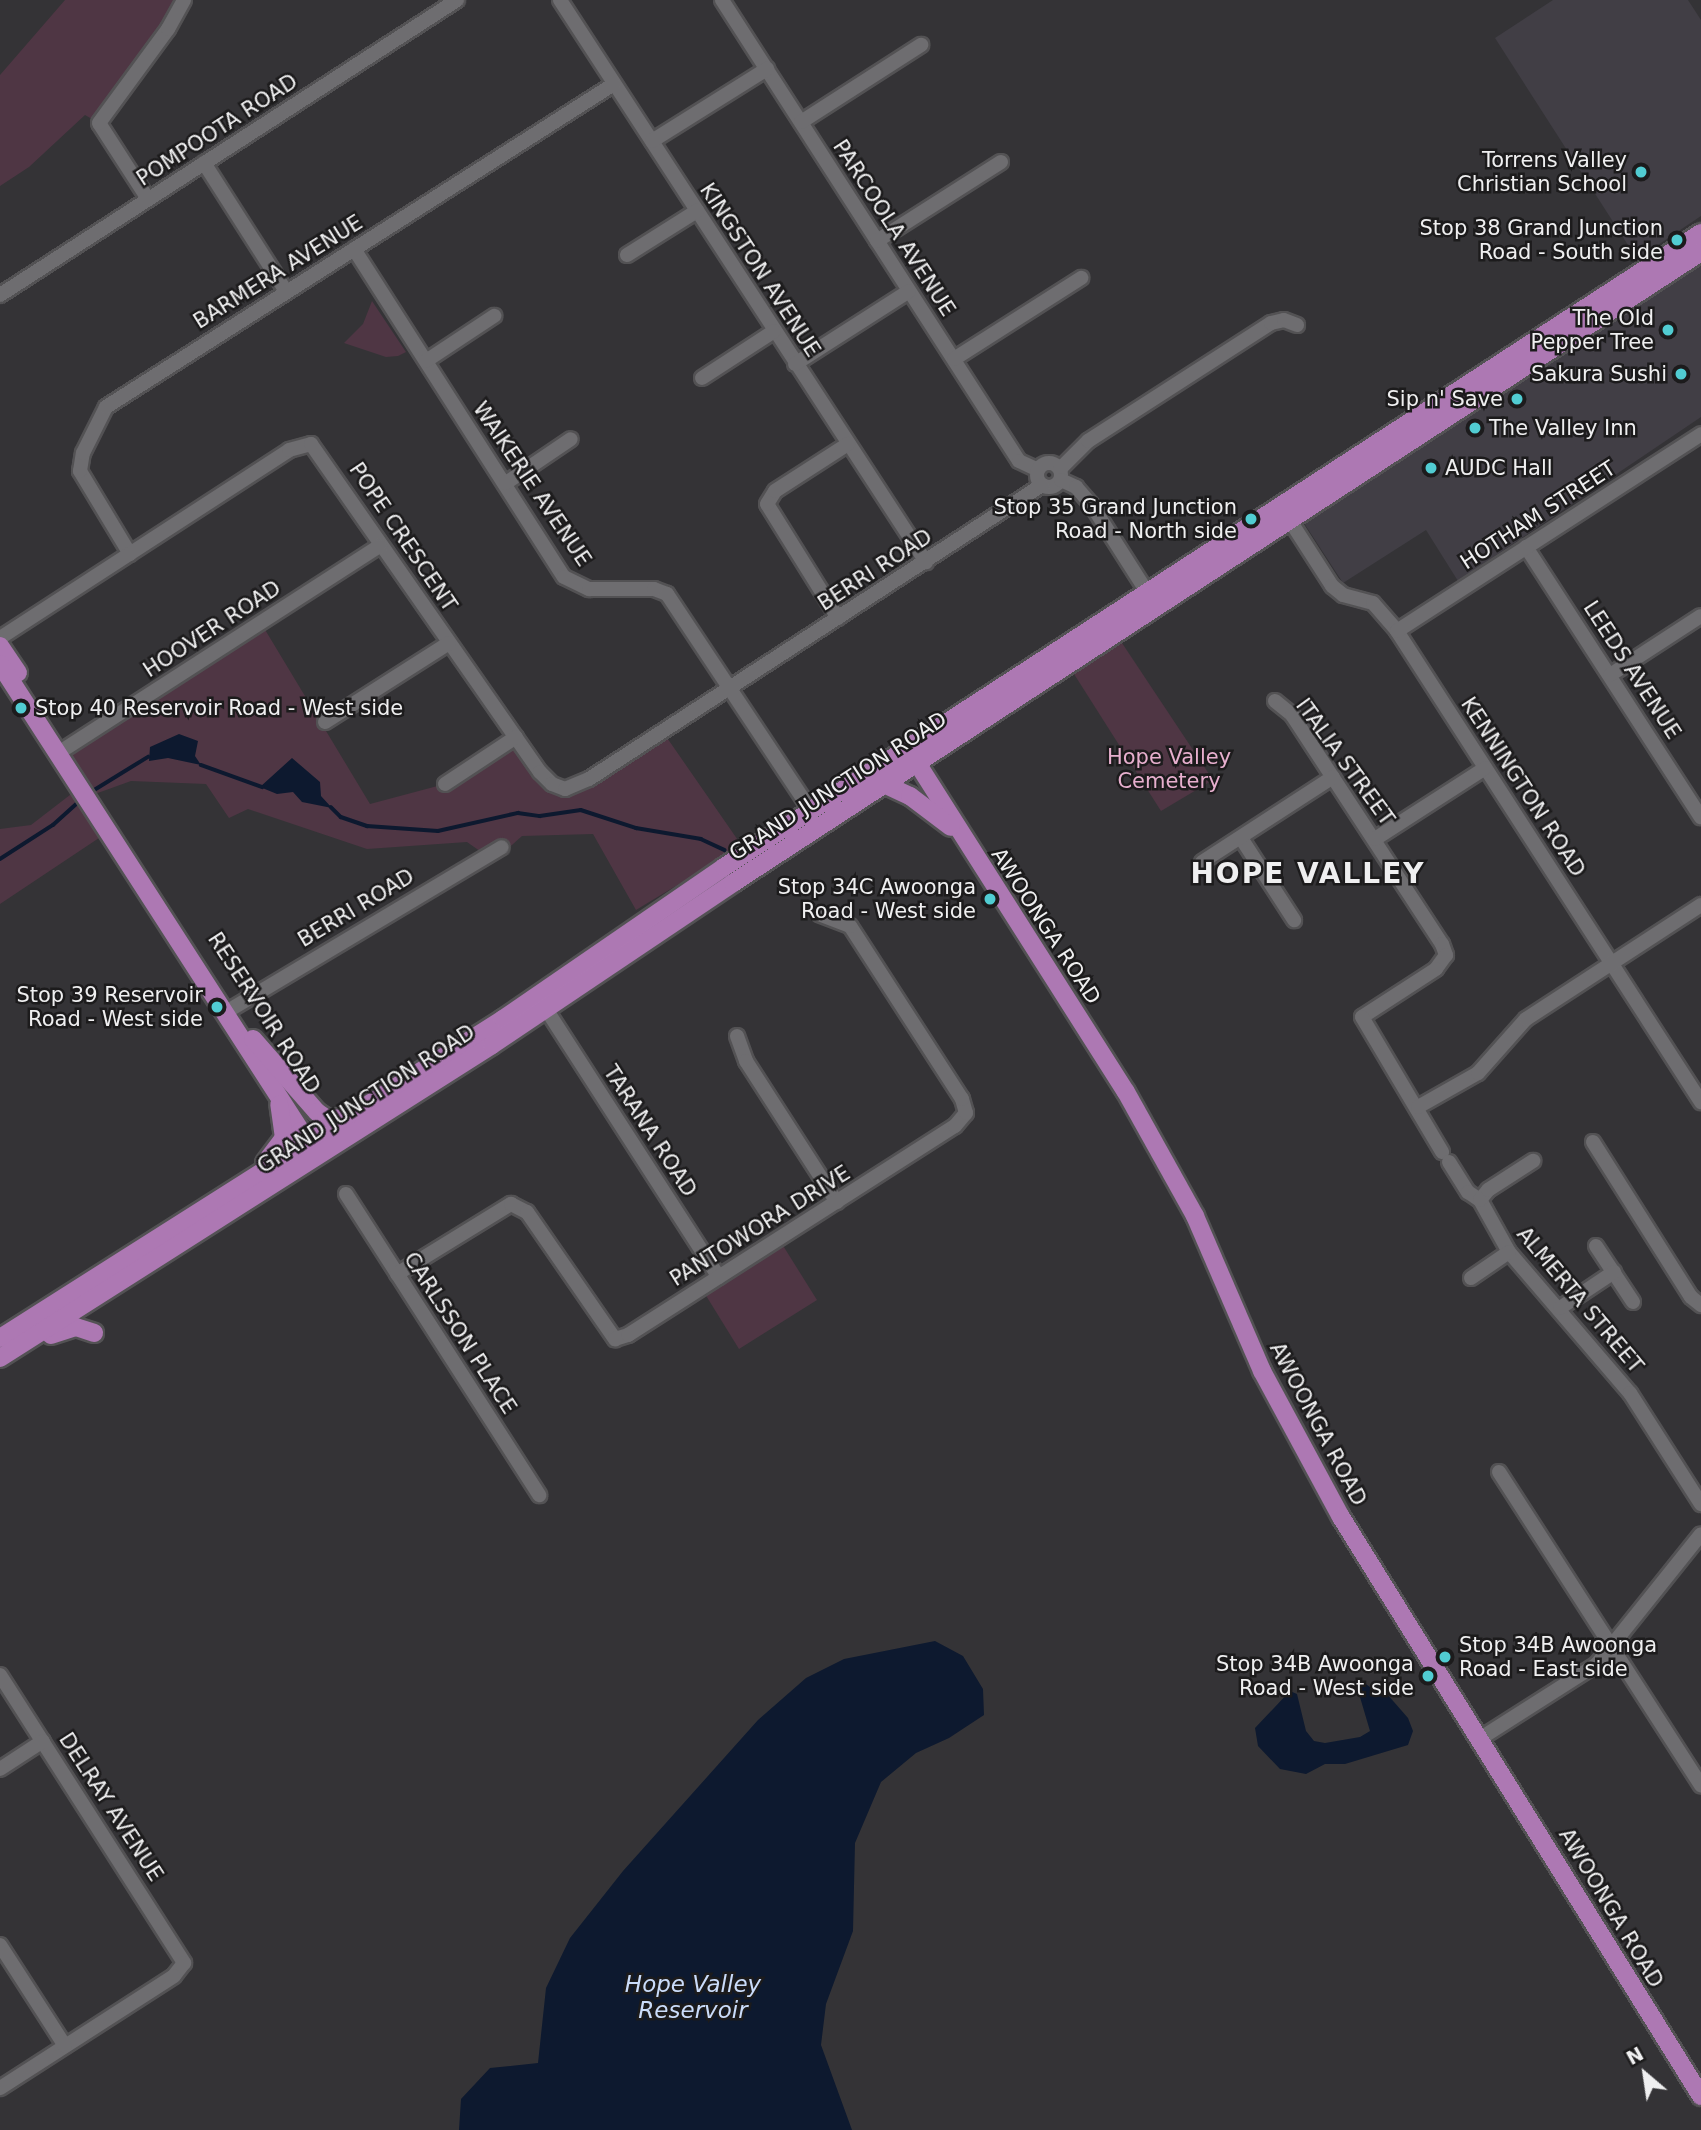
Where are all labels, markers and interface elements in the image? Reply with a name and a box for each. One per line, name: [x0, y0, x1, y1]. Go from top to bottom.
street label: POMPOOTA ROAD: [132, 69, 302, 191]
street label: PARCOOLA AVENUE: [828, 135, 960, 321]
place label: Torrens Valley Christian School: [1457, 147, 1627, 197]
marker: Torrens Valley Christian School: [1633, 164, 1649, 180]
street label: KINGSTON AVENUE: [694, 178, 826, 362]
street label: BARMERA AVENUE: [189, 210, 367, 334]
place label: Stop 38 Grand Junction Road - South side: [1420, 215, 1663, 265]
marker: Stop 38 Grand Junction Road - South side: [1669, 232, 1685, 248]
place label: The Old Pepper Tree: [1531, 305, 1654, 355]
marker: The Old Pepper Tree: [1660, 322, 1676, 338]
place label: Sakura Sushi: [1531, 361, 1667, 387]
marker: Sakura Sushi: [1673, 366, 1689, 382]
place label: Sip n' Save: [1387, 386, 1503, 412]
marker: Sip n' Save: [1509, 391, 1525, 407]
street label: WAIKERIE AVENUE: [468, 397, 596, 571]
place label: The Valley Inn: [1489, 415, 1637, 441]
marker: The Valley Inn: [1467, 420, 1483, 436]
place label: AUDC Hall: [1445, 455, 1553, 481]
street label: HOTHAM STREET: [1456, 455, 1620, 575]
street label: POPE CRESCENT: [344, 458, 462, 616]
marker: AUDC Hall: [1423, 460, 1439, 476]
place label: Stop 35 Grand Junction Road - North side: [994, 494, 1237, 544]
marker: Stop 35 Grand Junction Road - North side: [1243, 511, 1259, 527]
street label: BERRI ROAD: [813, 524, 937, 616]
street label: HOOVER ROAD: [139, 575, 285, 683]
street label: LEEDS AVENUE: [1578, 596, 1686, 744]
street label: KENNINGTON ROAD: [1456, 693, 1590, 881]
street label: ITALIA STREET: [1290, 694, 1400, 830]
place label: Stop 40 Reservoir Road - West side: [35, 695, 403, 721]
marker: Stop 40 Reservoir Road - West side: [13, 700, 29, 716]
street label: GRAND JUNCTION ROAD: [725, 706, 951, 866]
park label: Hope Valley Cemetery: [1107, 744, 1231, 794]
street label: AWOONGA ROAD: [986, 843, 1106, 1009]
district label: HOPE VALLEY: [1192, 857, 1424, 891]
street label: BERRI ROAD: [293, 863, 419, 953]
place label: Stop 34C Awoonga Road - West side: [778, 874, 976, 924]
marker: Stop 34C Awoonga Road - West side: [982, 891, 998, 907]
street label: RESERVOIR ROAD: [202, 928, 326, 1098]
place label: Stop 39 Reservoir Road - West side: [16, 982, 203, 1032]
marker: Stop 39 Reservoir Road - West side: [209, 999, 225, 1015]
street label: GRAND JUNCTION ROAD: [253, 1019, 479, 1179]
street label: TARANA ROAD: [598, 1061, 702, 1201]
street label: PANTOWORA DRIVE: [665, 1160, 855, 1292]
street label: ALMERTA STREET: [1512, 1222, 1648, 1378]
street label: CARLSSON PLACE: [398, 1247, 522, 1419]
street label: AWOONGA ROAD: [1264, 1338, 1372, 1510]
place label: Stop 34B Awoonga Road - East side: [1459, 1632, 1657, 1682]
marker: Stop 34B Awoonga Road - East side: [1437, 1649, 1453, 1665]
place label: Stop 34B Awoonga Road - West side: [1216, 1651, 1414, 1701]
marker: Stop 34B Awoonga Road - West side: [1420, 1668, 1436, 1684]
street label: DELRAY AVENUE: [54, 1728, 168, 1886]
street label: AWOONGA ROAD: [1553, 1824, 1669, 1992]
water label: Hope Valley Reservoir: [625, 1970, 761, 2024]
north arrow: [1610, 2039, 1680, 2109]
text: N: [1623, 2042, 1647, 2069]

